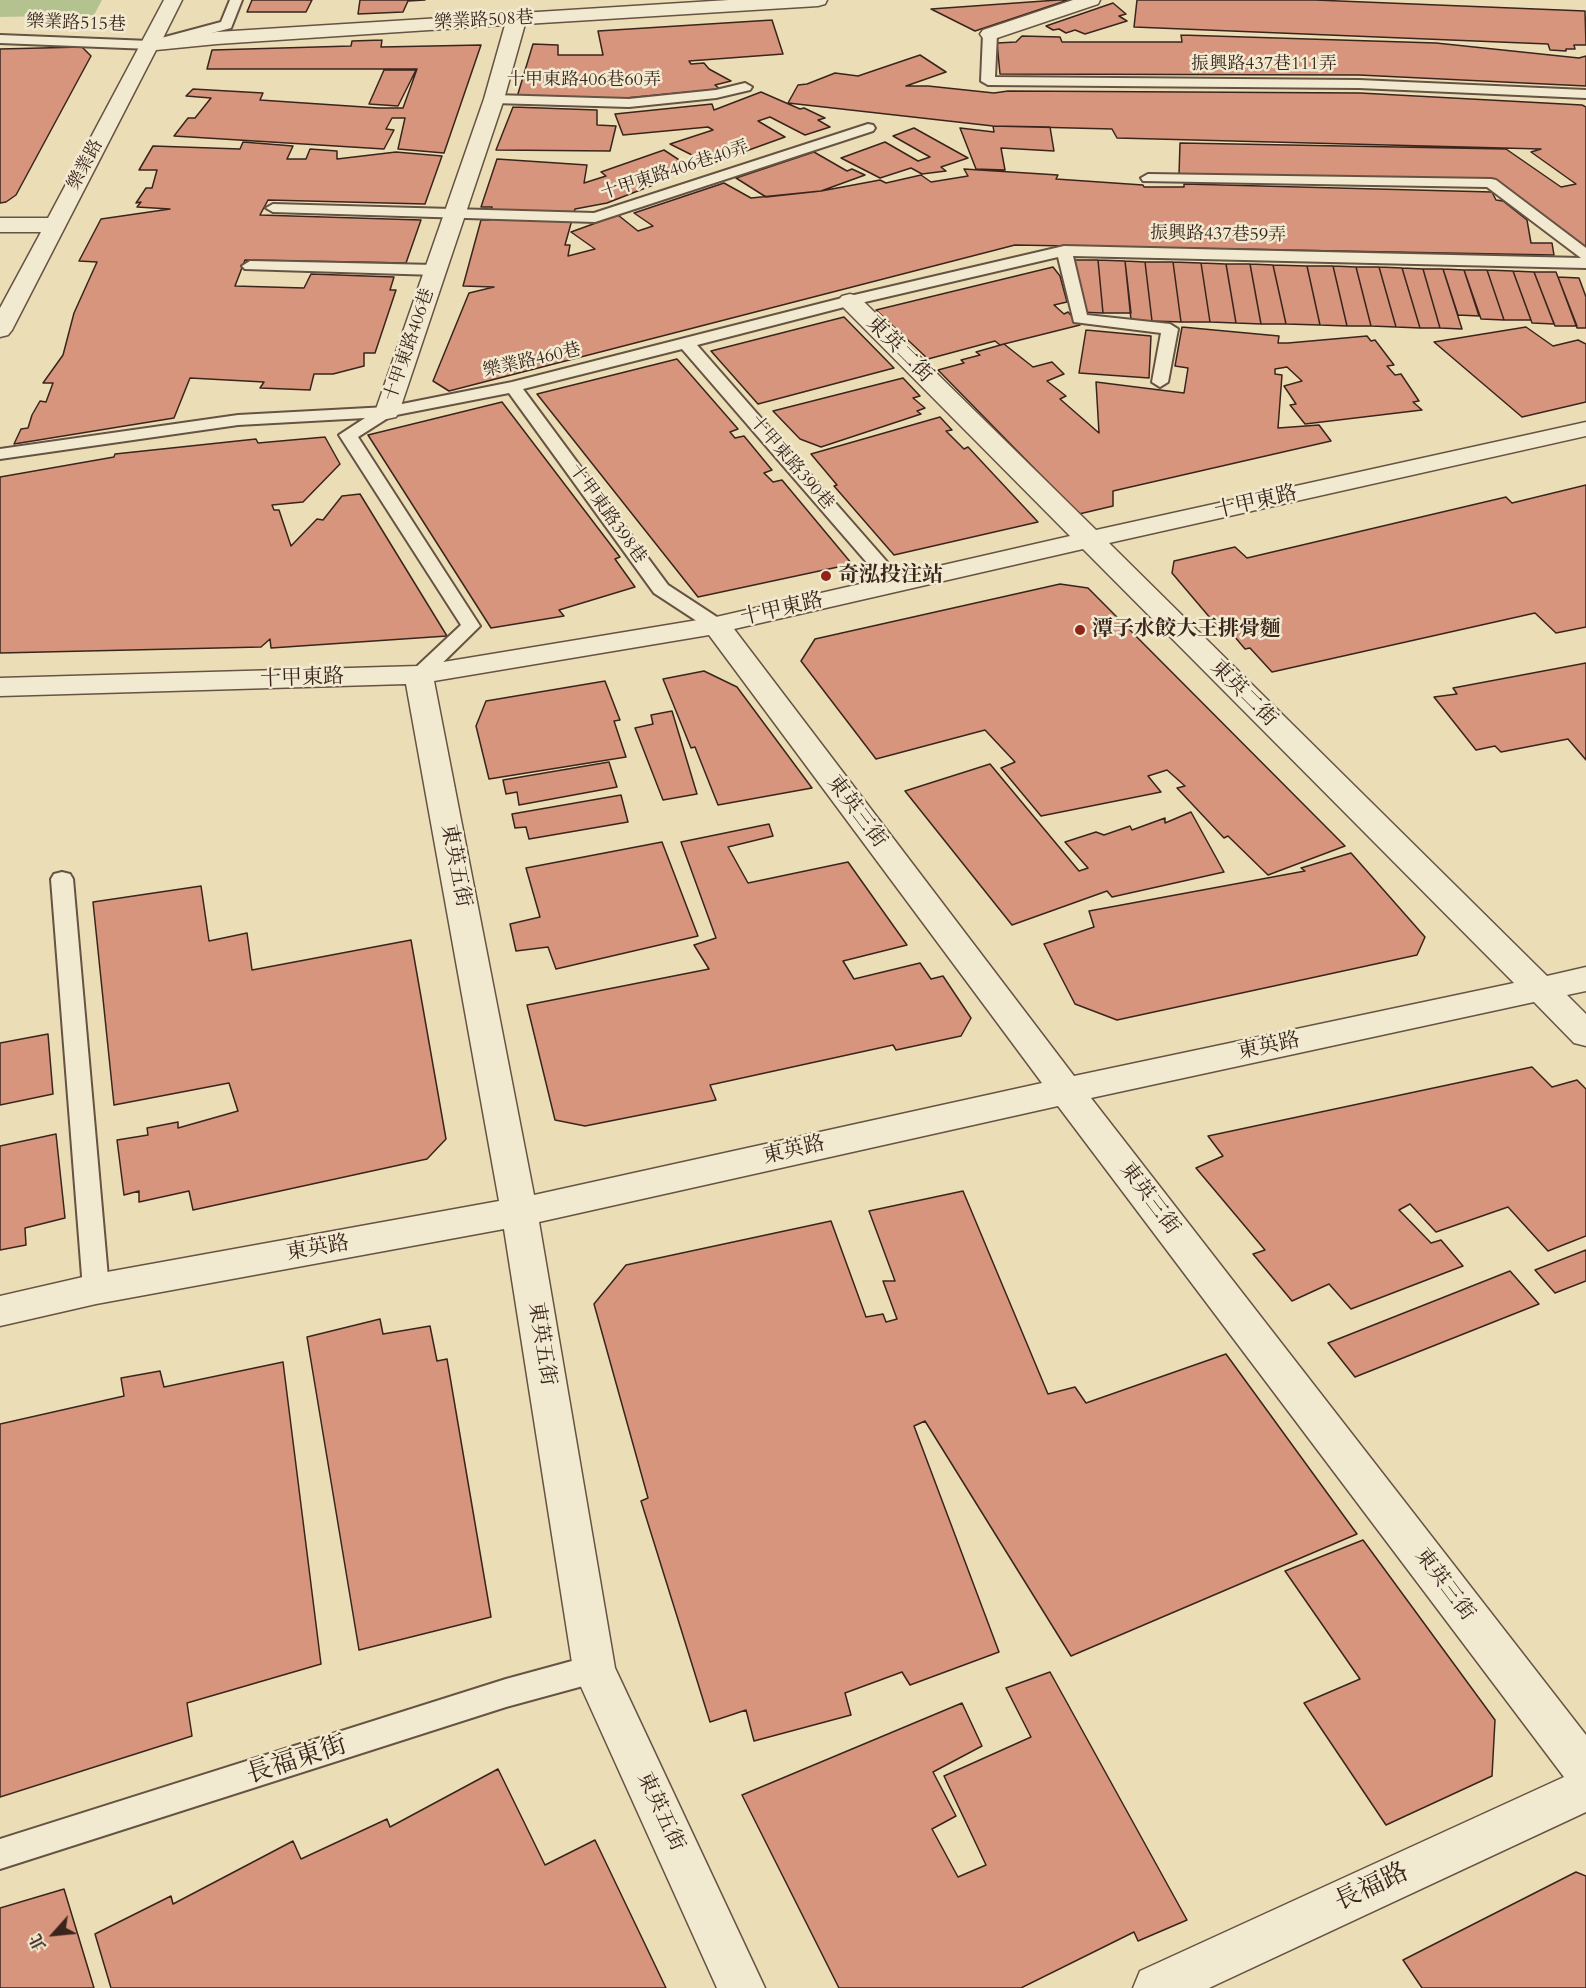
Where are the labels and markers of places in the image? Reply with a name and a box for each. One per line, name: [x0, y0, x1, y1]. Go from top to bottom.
place label: 奇泓投注站: [838, 563, 943, 589]
marker: 奇泓投注站: [819, 569, 833, 583]
place label: 潭子水餃大王排骨麵: [1092, 617, 1281, 643]
marker: 潭子水餃大王排骨麵: [1073, 623, 1087, 637]

